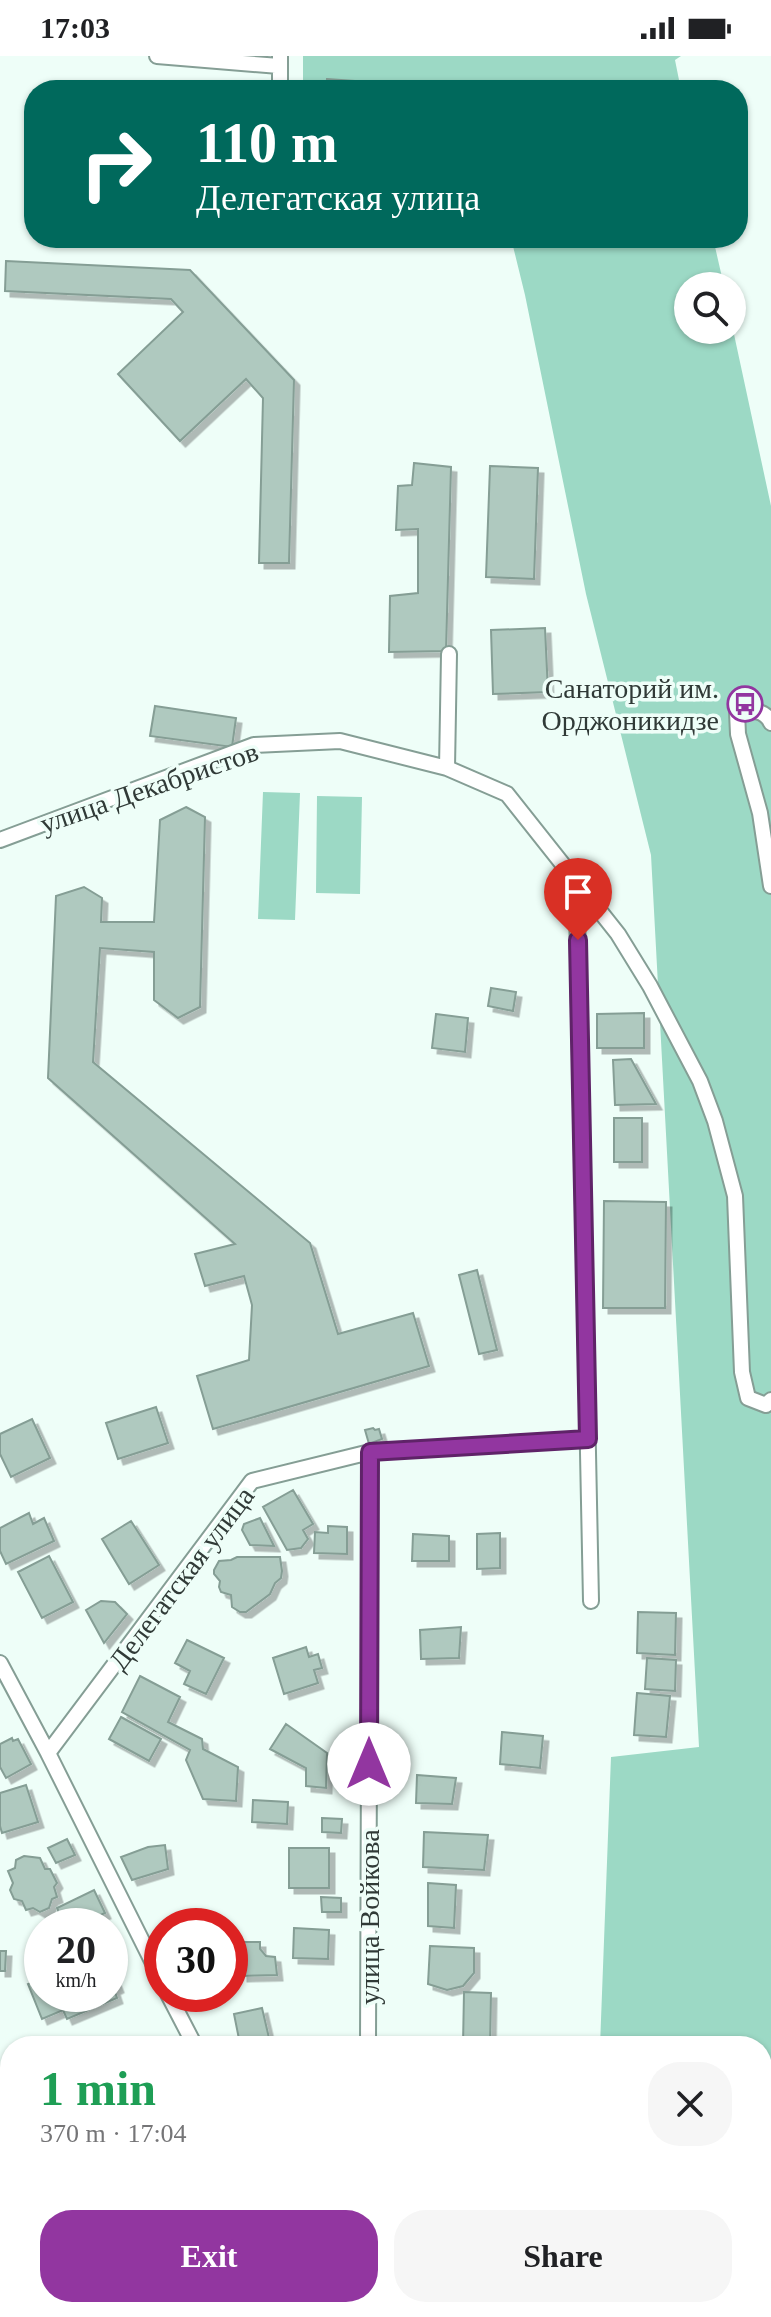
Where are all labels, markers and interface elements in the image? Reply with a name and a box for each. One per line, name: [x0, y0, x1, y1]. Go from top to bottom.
text: 17:03: [40, 11, 110, 44]
icon: right: [64, 112, 168, 216]
text: 110 m: [196, 112, 338, 174]
text: Делегатская улица: [196, 178, 480, 218]
map controls: [674, 272, 746, 344]
button: search: [674, 272, 746, 344]
place label: Санаторий им. Орджоникидзе: [542, 673, 719, 736]
bus stop icon: Санаторий им. Орджоникидзе: [726, 685, 764, 723]
street label: улица Декабристов: [36, 736, 262, 839]
pin: [544, 858, 612, 940]
icon: arrive: [556, 870, 600, 914]
street label: Делегатская улица: [102, 1480, 261, 1676]
position arrow: [327, 1722, 411, 1806]
street label: улица Войкова: [354, 1829, 385, 2005]
speed limit sign: 30: [144, 1908, 248, 2012]
text: 20: [56, 1927, 96, 1972]
text: km/h: [55, 1969, 97, 1991]
text: 1 min: [40, 2062, 156, 2115]
button: close: [648, 2062, 732, 2146]
text: 370 m · 17:04: [40, 2119, 187, 2148]
button: Exit: [40, 2210, 378, 2302]
button: Share: [394, 2210, 732, 2302]

